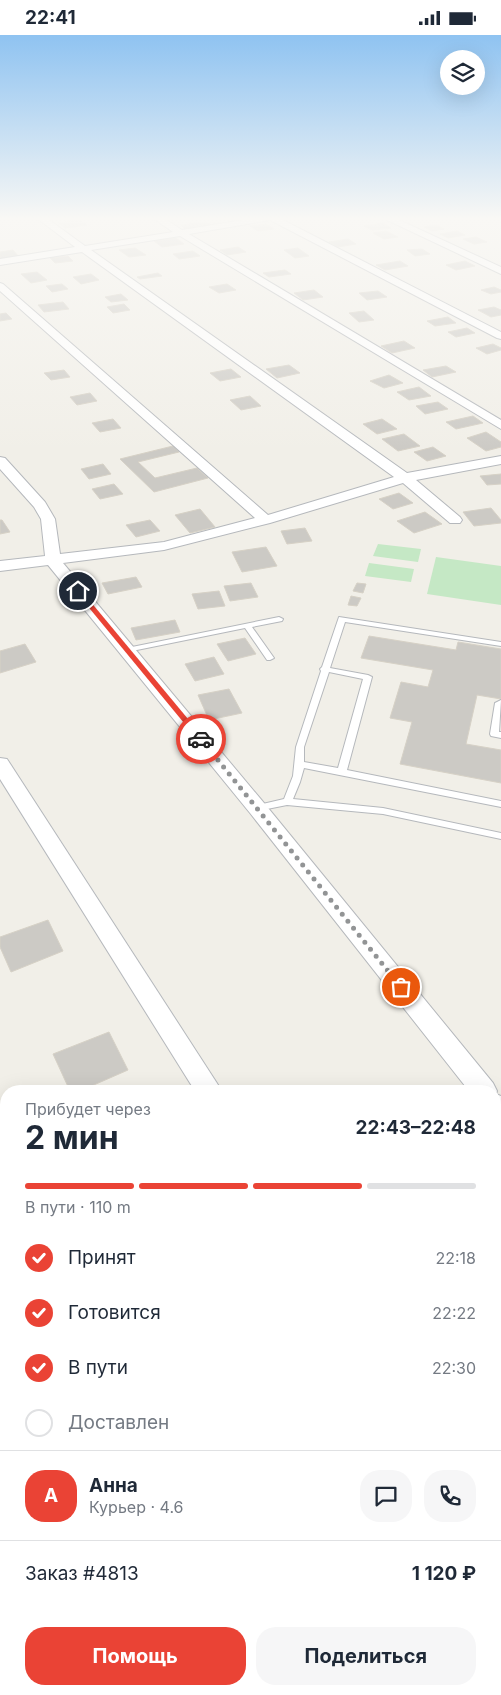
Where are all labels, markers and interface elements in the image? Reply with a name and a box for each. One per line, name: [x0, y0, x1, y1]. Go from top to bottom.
text: 22:41: [25, 6, 76, 29]
map controls: [440, 50, 485, 95]
button: layers: [440, 50, 485, 95]
pin: [57, 570, 99, 612]
icon: home: [64, 577, 92, 605]
courier: [176, 714, 226, 764]
icon: car: [187, 725, 215, 753]
pin: [380, 966, 422, 1008]
icon: bag: [387, 973, 415, 1001]
text: Прибудет через: [25, 1099, 151, 1119]
text: 22:43–22:48: [356, 1116, 476, 1139]
text: 2 мин: [25, 1118, 119, 1157]
text: В пути · 110 m: [25, 1197, 131, 1217]
icon: check: [25, 1244, 53, 1272]
text: Принят: [68, 1246, 136, 1269]
text: 22:18: [435, 1248, 476, 1268]
icon: check: [25, 1299, 53, 1327]
text: Готовится: [68, 1301, 161, 1324]
text: 22:22: [432, 1303, 476, 1323]
icon: check: [25, 1354, 53, 1382]
text: В пути: [68, 1356, 128, 1379]
text: 22:30: [432, 1358, 476, 1378]
text: Доставлен: [68, 1411, 169, 1434]
button: chat: [360, 1470, 412, 1522]
button: phone: [424, 1470, 476, 1522]
text: Анна: [89, 1474, 138, 1497]
text: А: [44, 1484, 58, 1507]
text: Курьер · 4.6: [89, 1497, 184, 1517]
text: Заказ #4813: [25, 1562, 139, 1585]
text: 1 120 ₽: [412, 1562, 476, 1585]
button: Помощь: [25, 1627, 246, 1685]
button: Поделиться: [256, 1627, 476, 1685]

